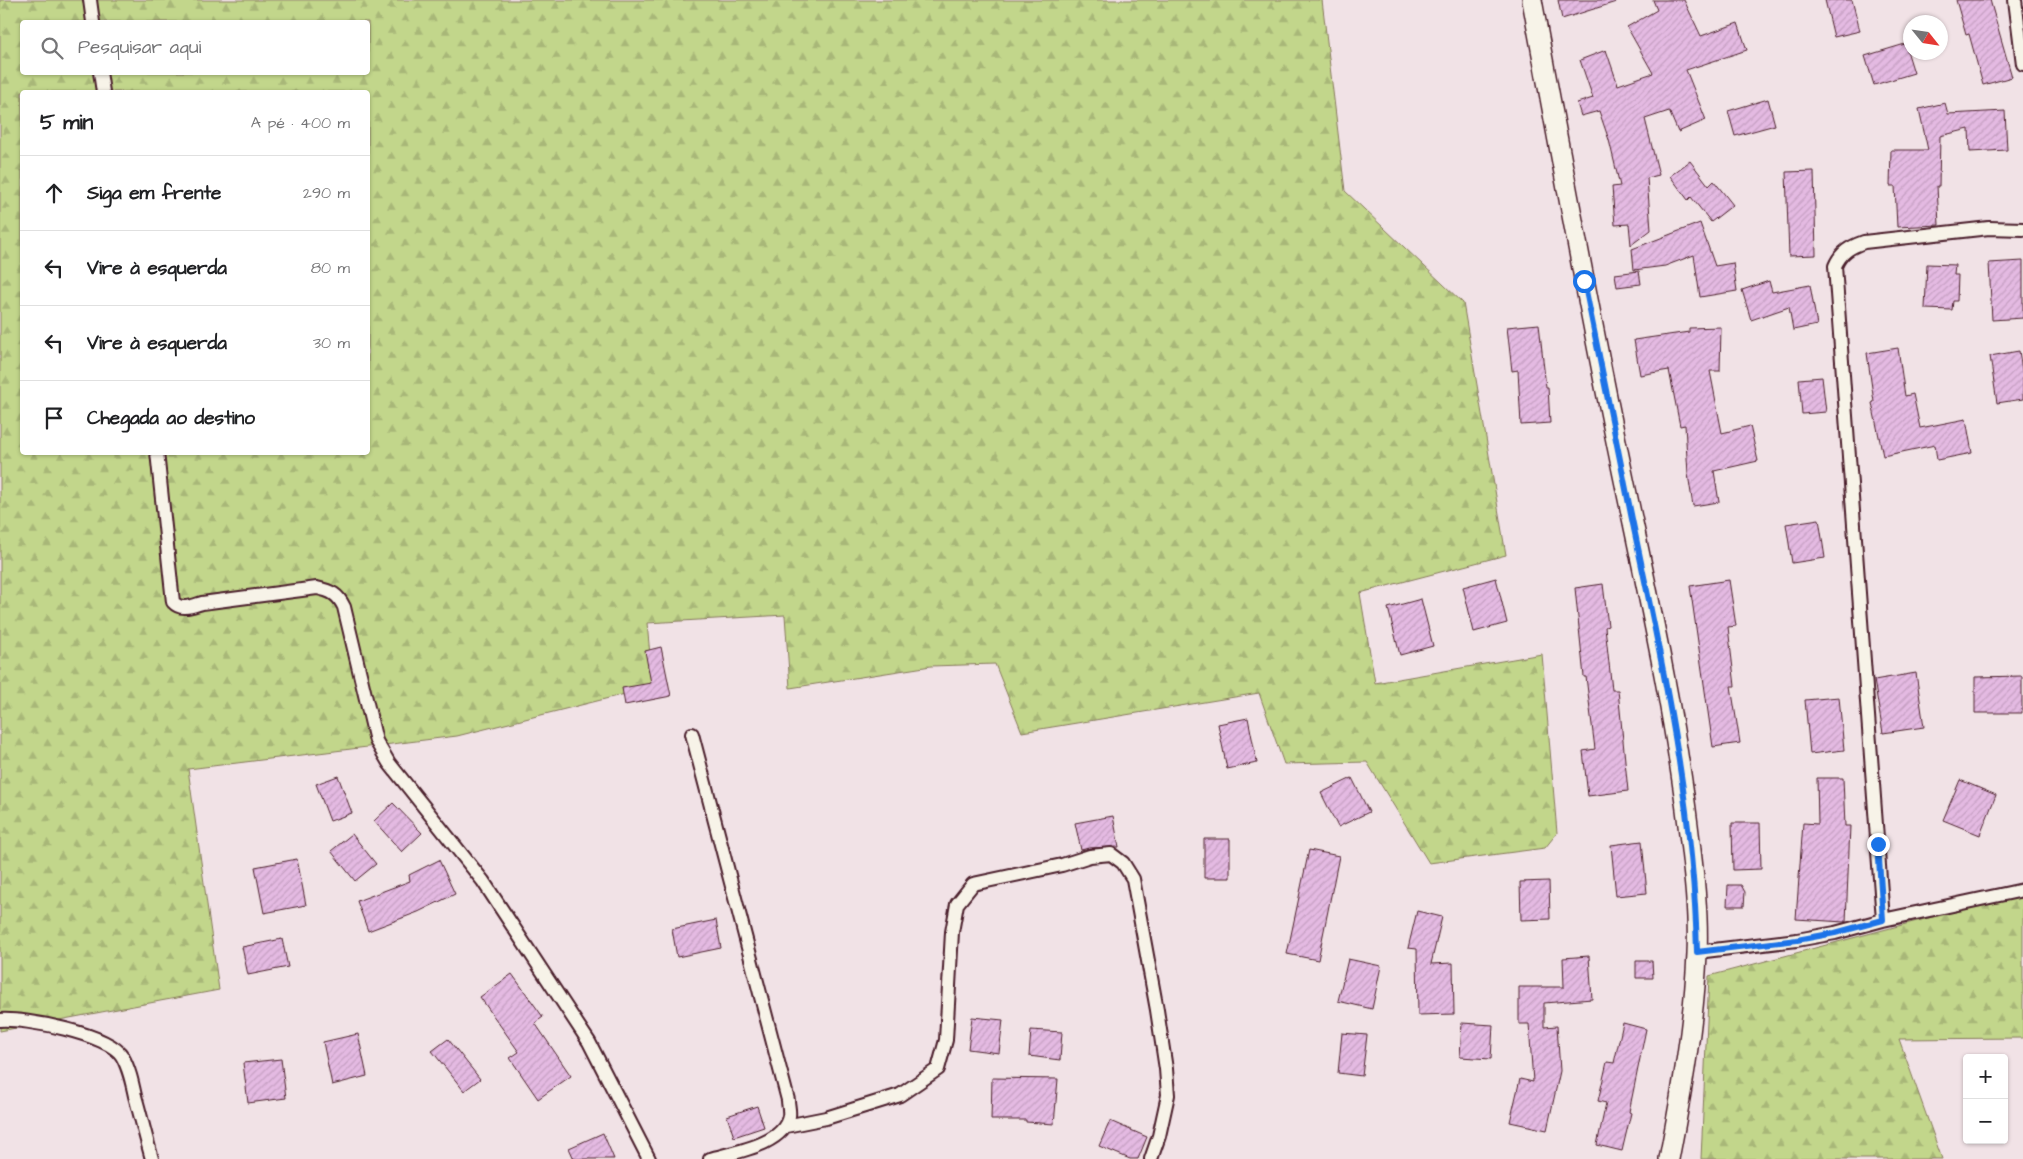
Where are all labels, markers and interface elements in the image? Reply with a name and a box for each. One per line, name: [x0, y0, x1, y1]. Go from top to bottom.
north arrow: [1903, 15, 1948, 60]
search box: [20, 20, 370, 75]
icon: search: [38, 34, 66, 62]
text: Pesquisar aqui: [78, 34, 201, 61]
text: 5 min: [40, 108, 93, 137]
text: A pé · 400 m: [251, 112, 350, 134]
icon: ahead: [40, 179, 68, 207]
text: Siga em frente: [87, 180, 221, 207]
text: 290 m: [303, 182, 350, 204]
icon: left: [40, 254, 68, 282]
text: Vire à esquerda: [87, 255, 227, 282]
text: 80 m: [311, 257, 350, 279]
route start: [1573, 270, 1596, 293]
icon: left: [40, 329, 68, 357]
text: Vire à esquerda: [87, 330, 227, 357]
text: 30 m: [313, 332, 350, 354]
icon: arrive: [40, 404, 68, 432]
text: Chegada ao destino: [87, 405, 255, 432]
route end: [1867, 833, 1890, 856]
map controls: [1963, 1054, 2008, 1144]
button: +: [1963, 1054, 2008, 1099]
button: −: [1963, 1099, 2008, 1144]

